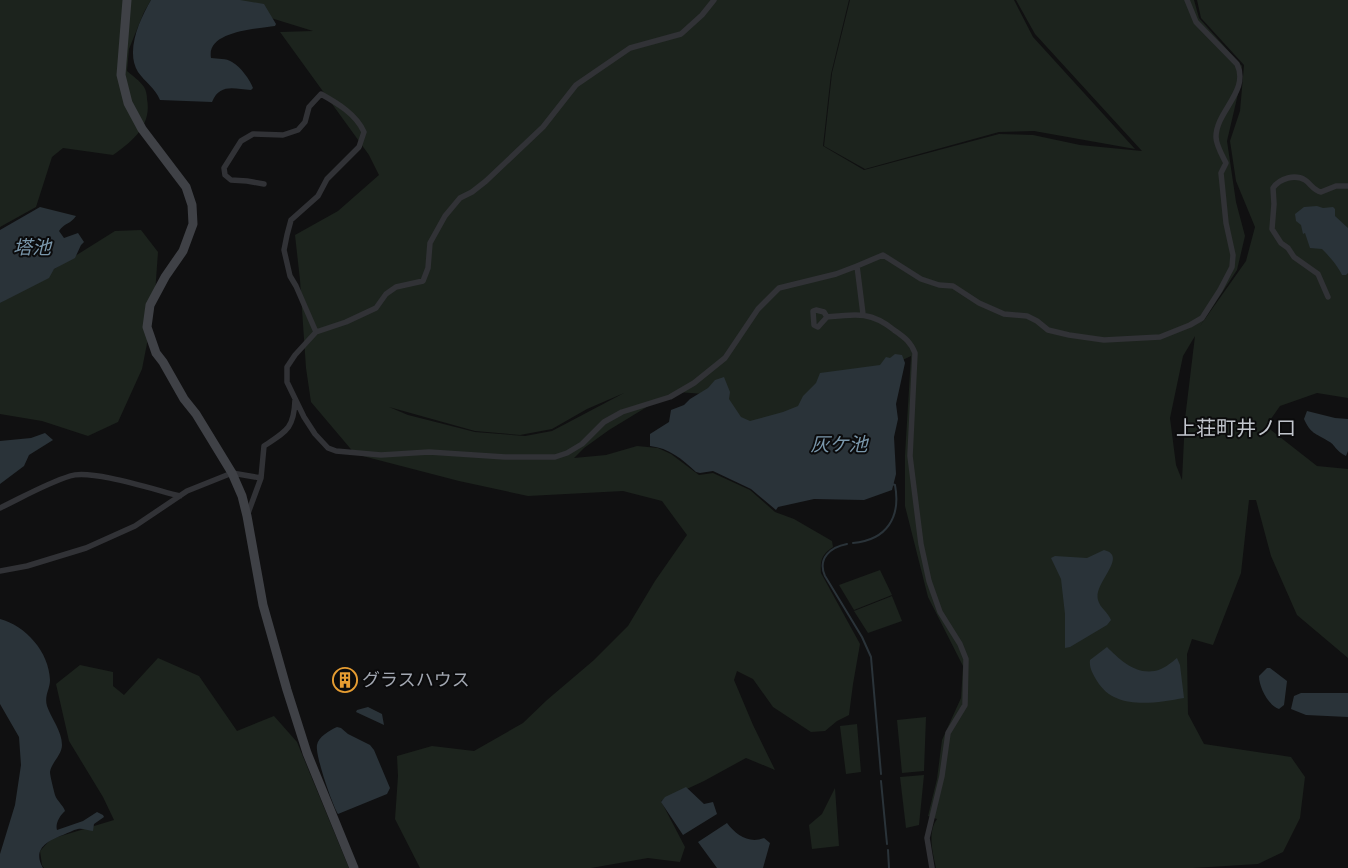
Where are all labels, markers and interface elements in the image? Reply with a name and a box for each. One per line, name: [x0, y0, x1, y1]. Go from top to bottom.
water label: 塔池: [13, 237, 53, 259]
district label: 上荘町井ノ口: [1176, 417, 1296, 441]
water label: 灰ケ池: [810, 434, 869, 456]
building icon: グラスハウス: [332, 667, 358, 693]
place label: グラスハウス: [362, 669, 470, 691]

